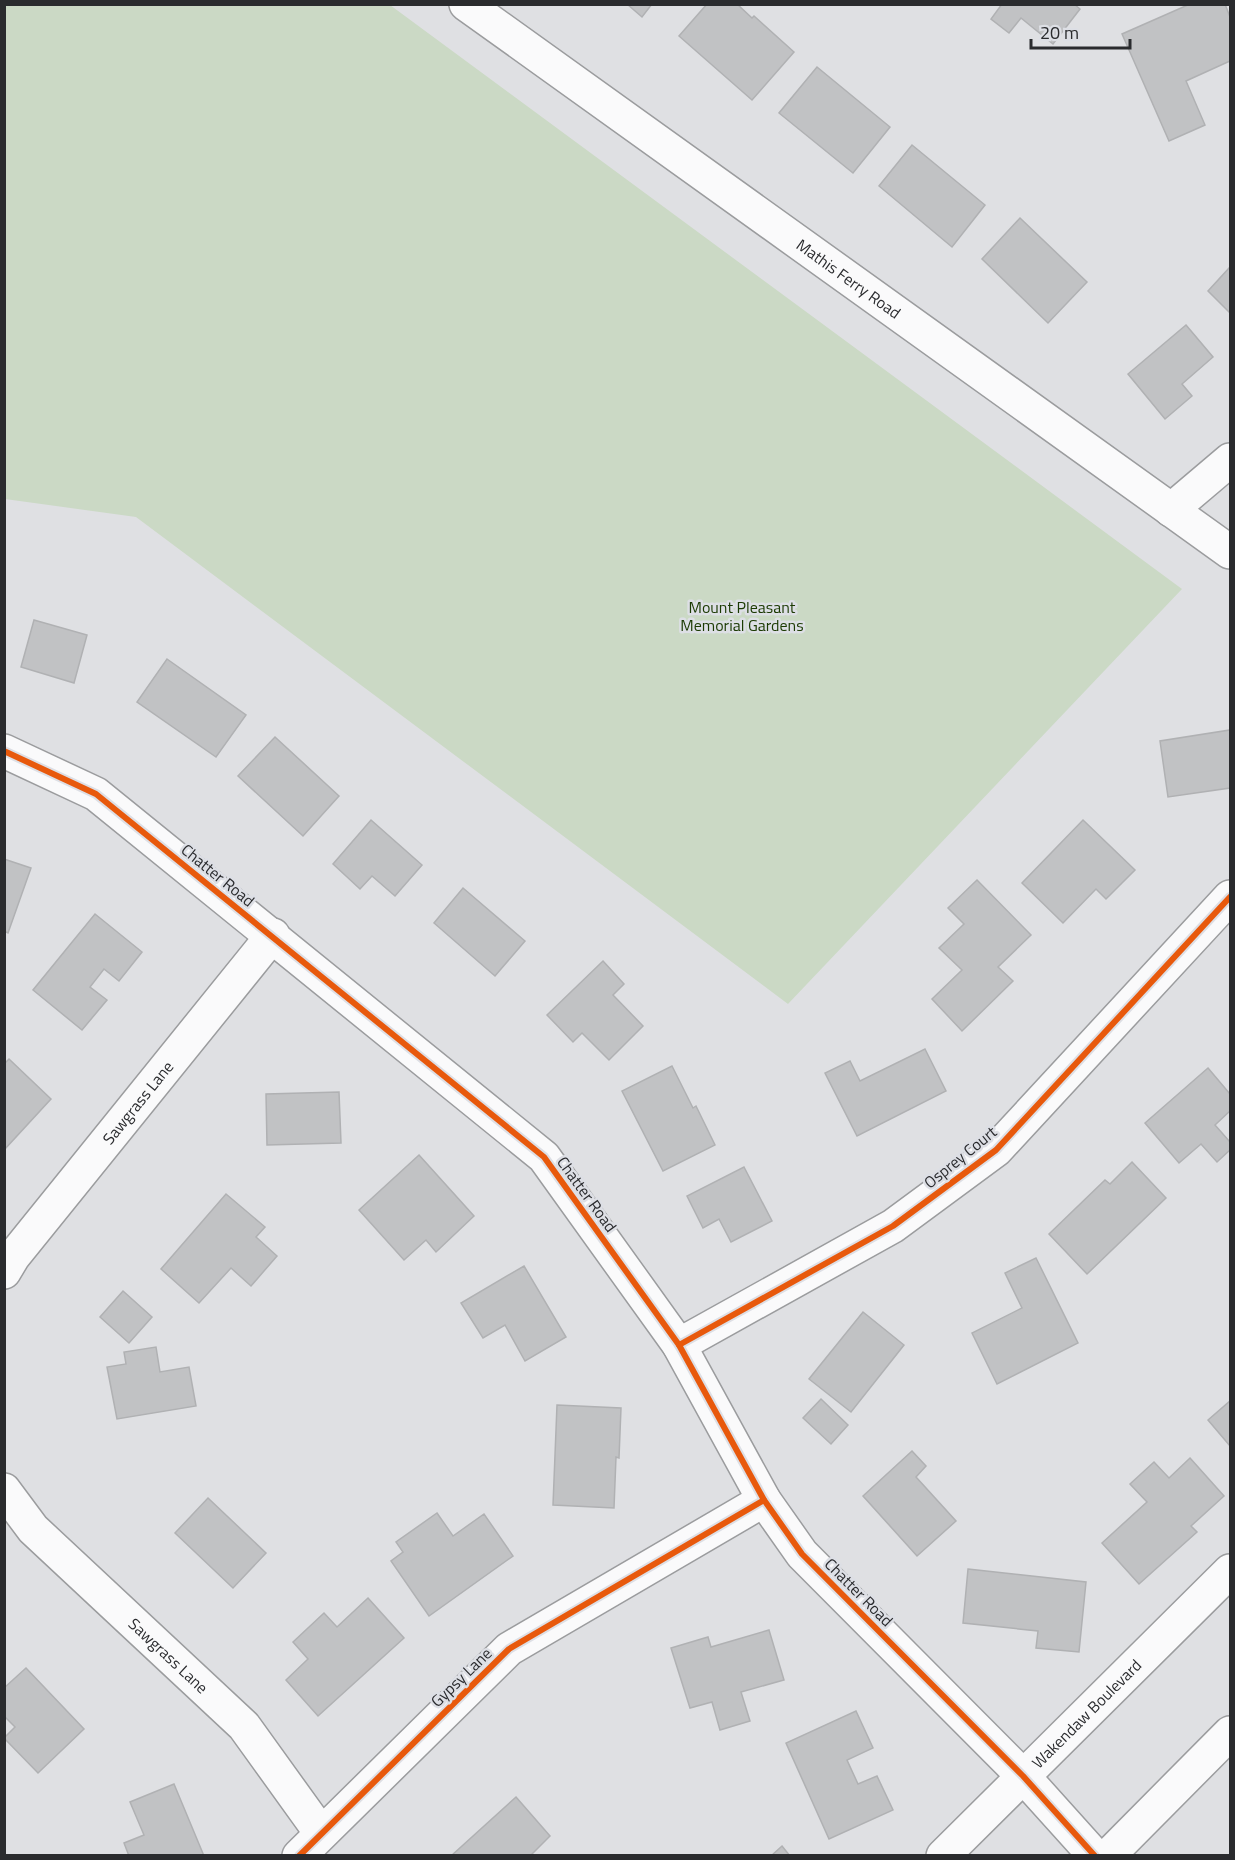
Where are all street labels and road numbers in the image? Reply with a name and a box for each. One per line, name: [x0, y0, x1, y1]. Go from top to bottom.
street label: Mathis Ferry Road: [792, 233, 906, 324]
street label: Chatter Road: [176, 838, 260, 912]
street label: Sawgrass Lane: [97, 1056, 179, 1150]
street label: Osprey Court: [918, 1120, 1002, 1194]
street label: Chatter Road: [551, 1151, 623, 1237]
street label: Chatter Road: [819, 1552, 899, 1632]
street label: Sawgrass Lane: [123, 1612, 214, 1699]
street label: Gypsy Lane: [425, 1642, 497, 1712]
street label: Wakendaw Boulevard: [1026, 1654, 1147, 1774]

